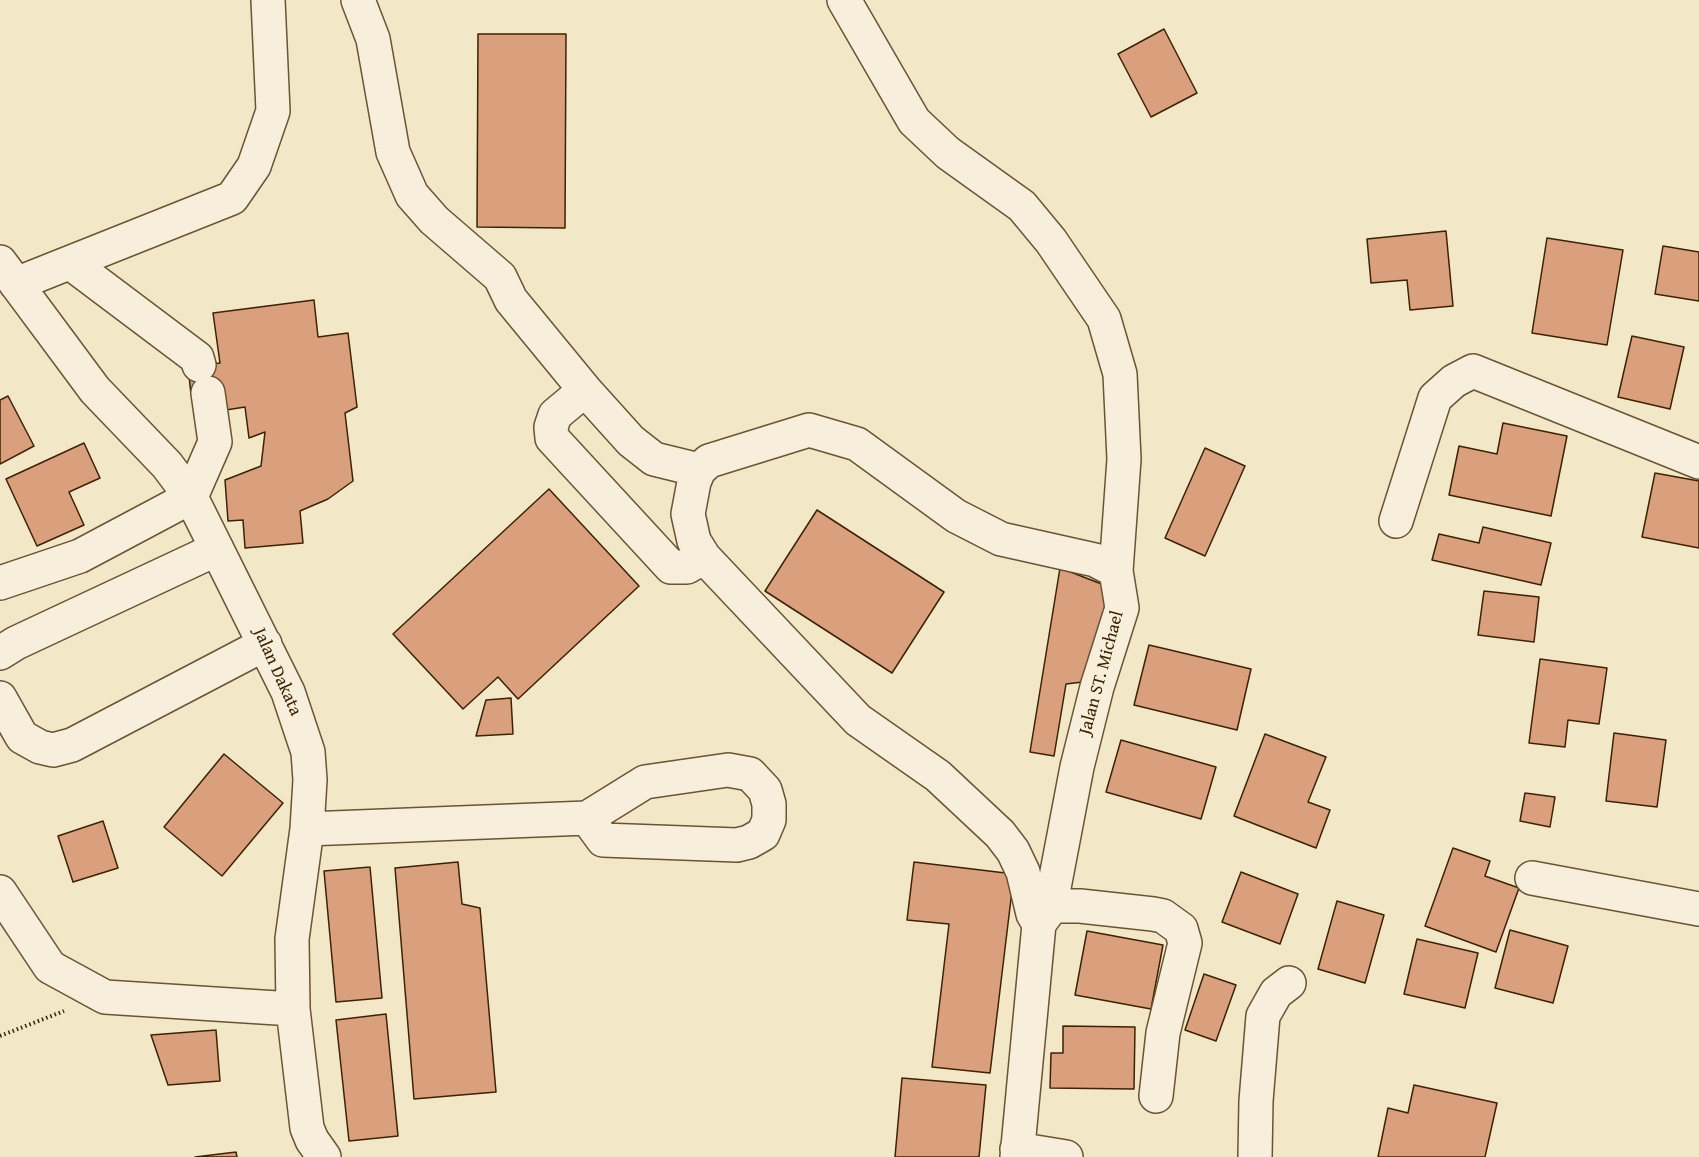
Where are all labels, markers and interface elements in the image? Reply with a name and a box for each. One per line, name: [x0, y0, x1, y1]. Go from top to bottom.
street label: Jalan ST. Michael: [1075, 609, 1129, 737]
street label: Jalan Dakata: [248, 625, 306, 719]

